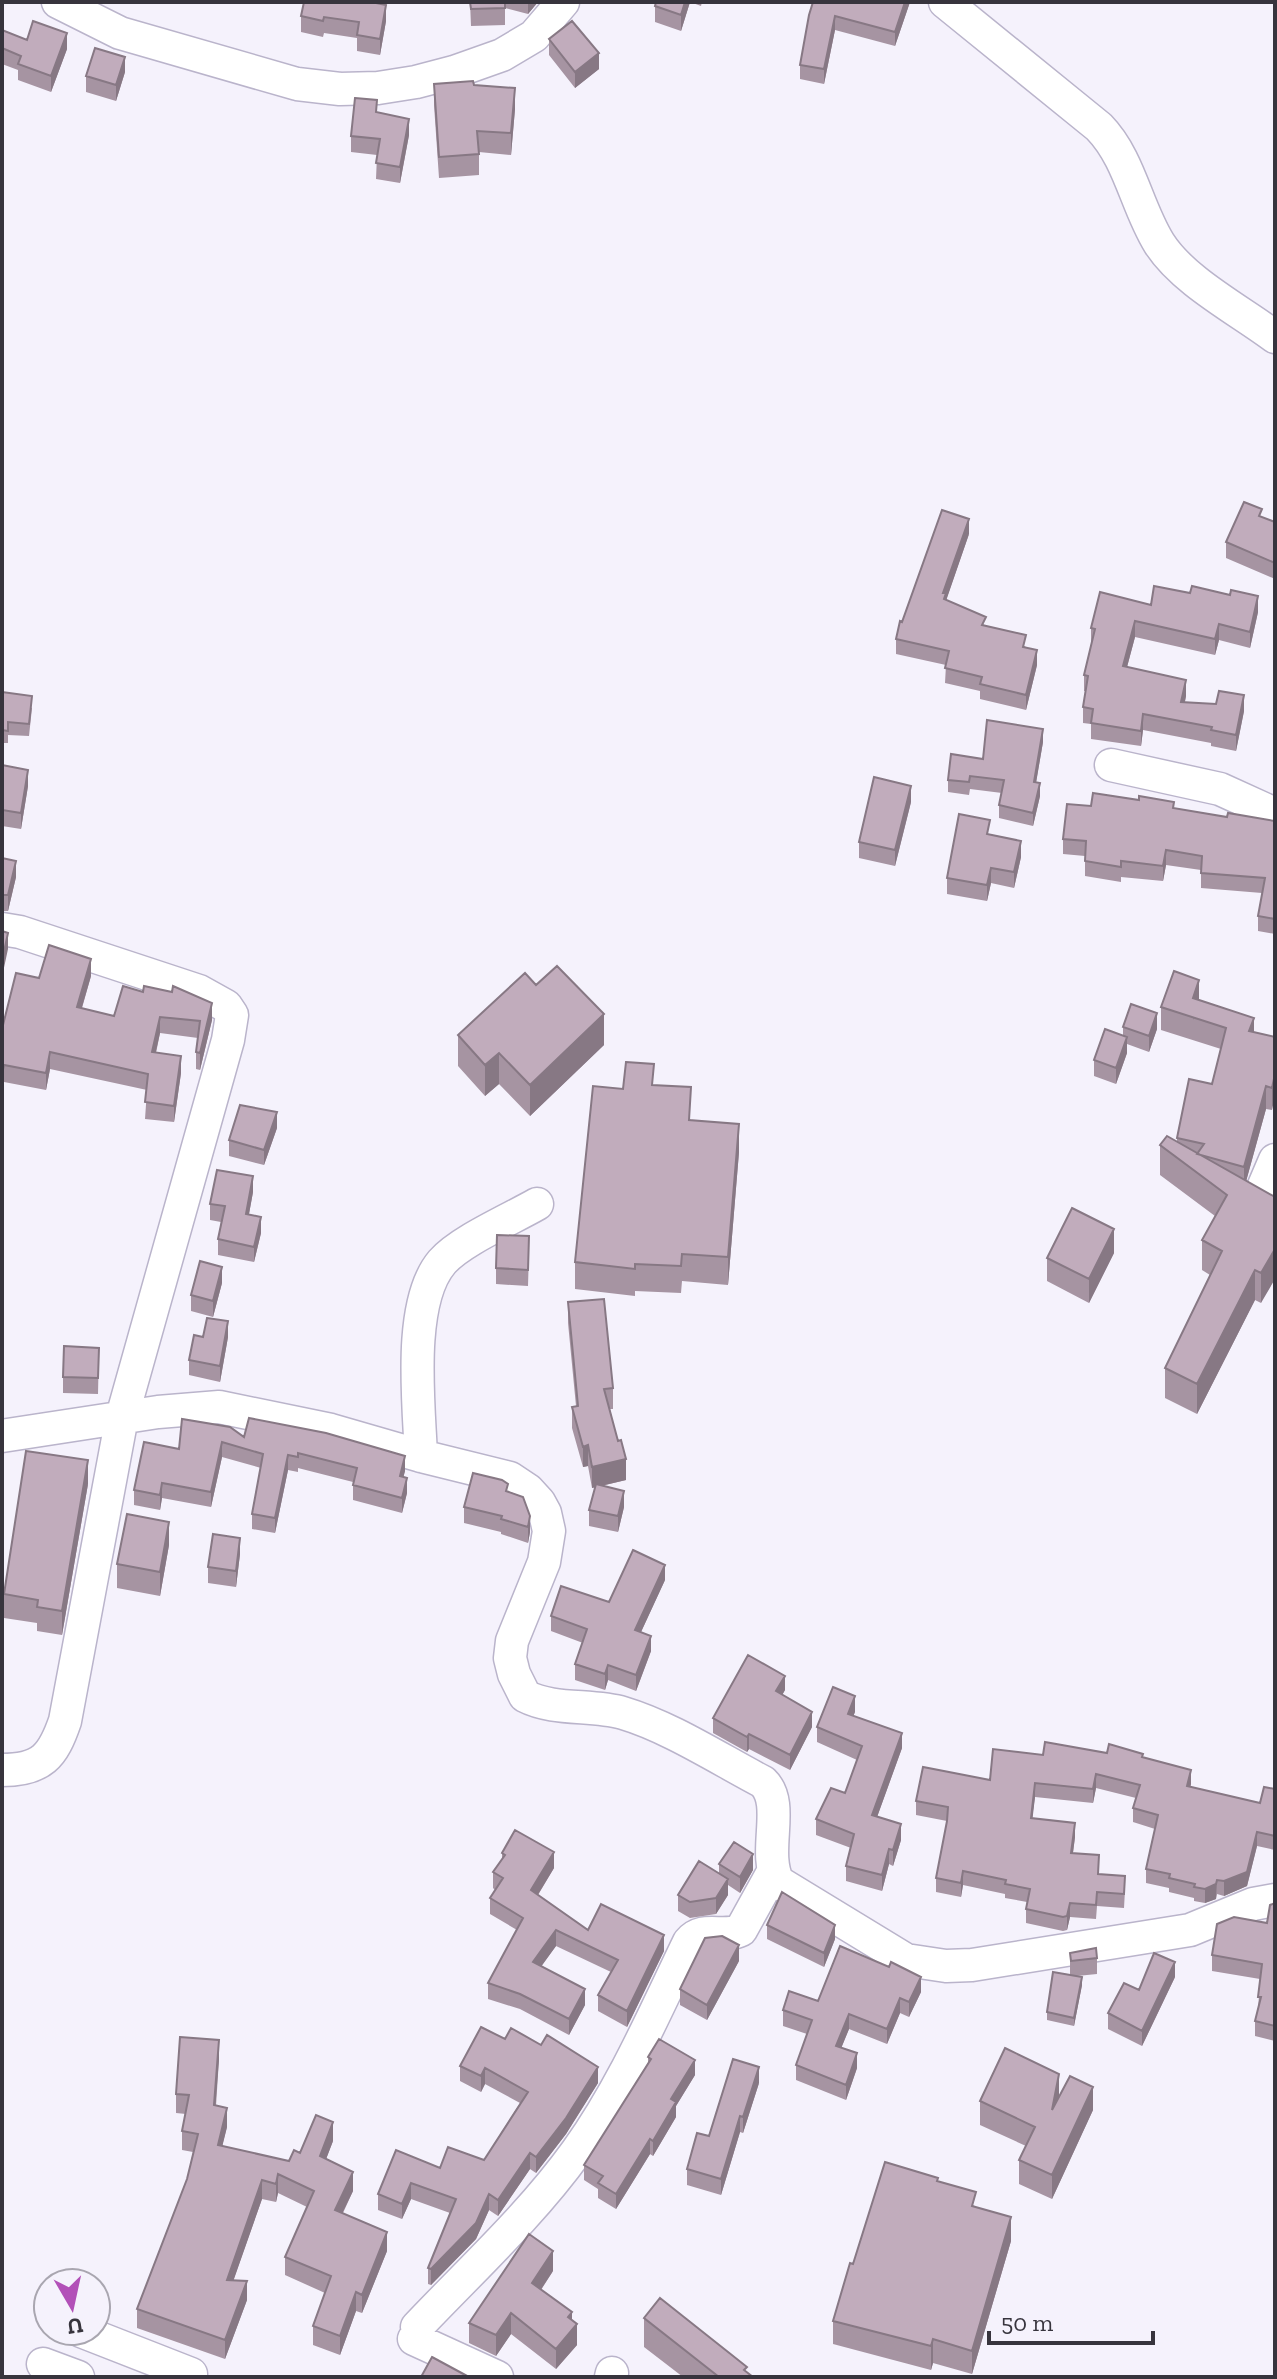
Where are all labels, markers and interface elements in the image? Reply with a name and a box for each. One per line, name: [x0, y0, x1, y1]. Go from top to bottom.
north arrow: [32, 2267, 112, 2347]
scale bar: [989, 2295, 1153, 2345]
text: 50 m: [1001, 2308, 1054, 2337]
text: U: [65, 2312, 85, 2341]

